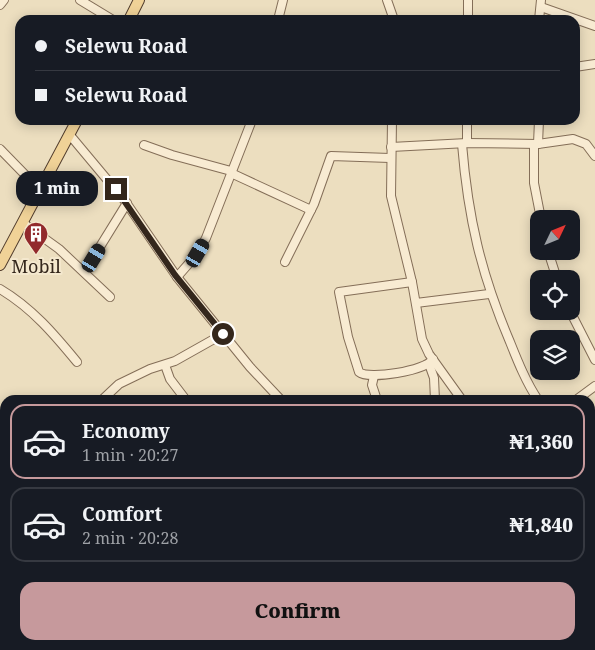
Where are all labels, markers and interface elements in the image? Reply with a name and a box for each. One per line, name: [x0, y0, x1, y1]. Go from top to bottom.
text: Selewu Road: [65, 33, 187, 59]
text: Selewu Road: [65, 82, 187, 108]
callout: 1 min: [16, 172, 98, 206]
text: 1 min: [34, 177, 80, 199]
route end: [105, 178, 127, 200]
north arrow: [530, 210, 580, 260]
map controls: [530, 210, 580, 380]
building icon: Mobil: [23, 221, 49, 255]
car: [184, 236, 211, 270]
car: [79, 241, 108, 275]
place label: Mobil: [11, 254, 61, 278]
button: locate: [530, 270, 580, 320]
route start: [212, 323, 234, 345]
button: layers: [530, 330, 580, 380]
text: Economy: [82, 418, 170, 444]
icon: car: [22, 419, 67, 464]
text: ₦1,360: [510, 429, 573, 455]
text: 1 min · 20:27: [82, 444, 178, 466]
text: Comfort: [82, 501, 162, 527]
icon: car: [22, 502, 67, 547]
text: ₦1,840: [510, 512, 573, 538]
text: 2 min · 20:28: [82, 527, 178, 549]
button: Confirm: [20, 582, 575, 640]

